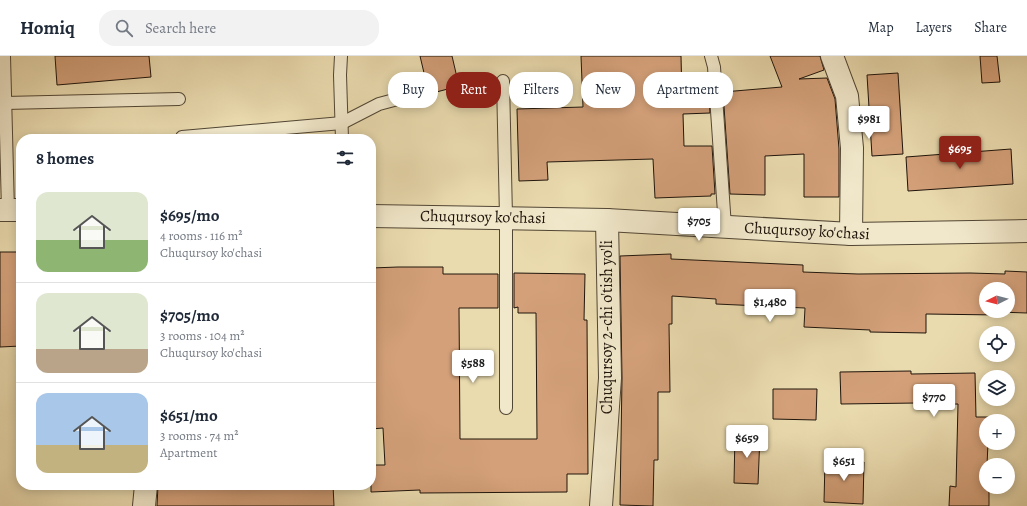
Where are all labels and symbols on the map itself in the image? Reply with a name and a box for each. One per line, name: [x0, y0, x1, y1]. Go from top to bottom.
pin: $981: [845, 106, 893, 140]
pin: $695: [936, 136, 984, 170]
street label: Chuqursoy ko'chasi: [420, 205, 546, 229]
pin: $705: [675, 208, 723, 242]
street label: Chuqursoy ko'chasi: [744, 217, 870, 245]
street label: Chuqursoy 2-chi o'tish yo'li: [596, 240, 618, 414]
north arrow: [979, 282, 1015, 318]
pin: $1,480: [737, 289, 803, 323]
pin: $588: [449, 350, 497, 384]
pin: $770: [910, 384, 958, 418]
pin: $659: [723, 425, 771, 459]
pin: $651: [820, 448, 868, 482]

